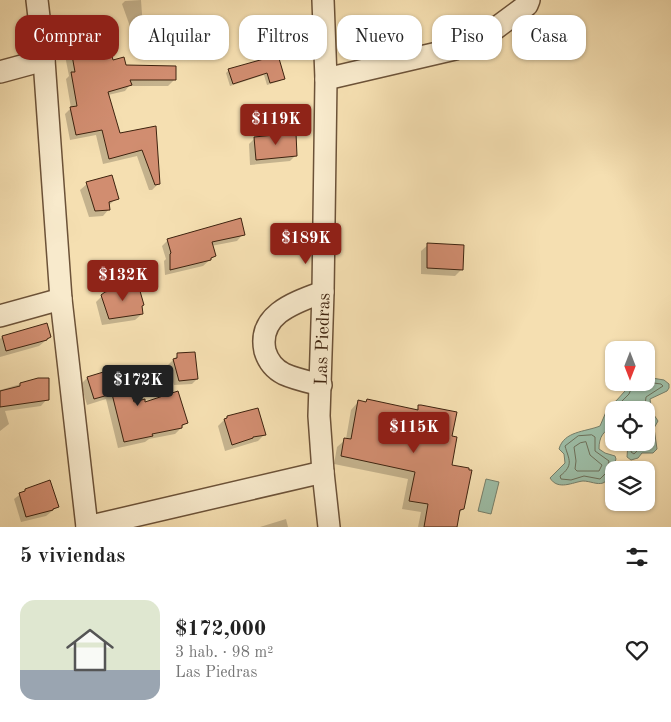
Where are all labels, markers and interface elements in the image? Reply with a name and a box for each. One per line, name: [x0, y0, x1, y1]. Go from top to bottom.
chip: Comprar: [15, 15, 119, 60]
chip: Alquilar: [129, 15, 229, 60]
chip: Filtros: [239, 15, 327, 60]
chip: Nuevo: [337, 15, 422, 60]
chip: Piso: [432, 15, 502, 60]
chip: Casa: [512, 15, 586, 60]
pin: $119K: [241, 104, 311, 146]
text: $119K: [251, 112, 301, 128]
pin: $189K: [271, 222, 341, 265]
text: $189K: [281, 231, 331, 247]
pin: $132K: [88, 260, 158, 302]
text: $132K: [98, 268, 148, 284]
street label: Las Piedras: [312, 292, 334, 386]
north arrow: [605, 341, 655, 391]
map controls: [605, 341, 655, 511]
pin: $172K: [103, 364, 173, 407]
text: $172K: [113, 373, 163, 389]
button: locate: [605, 401, 655, 451]
pin: $115K: [379, 412, 449, 454]
text: $115K: [389, 420, 439, 436]
button: layers: [605, 461, 655, 511]
icon: filters: [623, 543, 651, 571]
text: 5 viviendas: [20, 546, 125, 567]
text: $172,000: [175, 619, 266, 640]
icon: home: [60, 620, 120, 680]
icon: heart: [623, 636, 651, 664]
text: 3 hab. · 98 m²: [175, 645, 273, 661]
text: Las Piedras: [175, 665, 257, 681]

